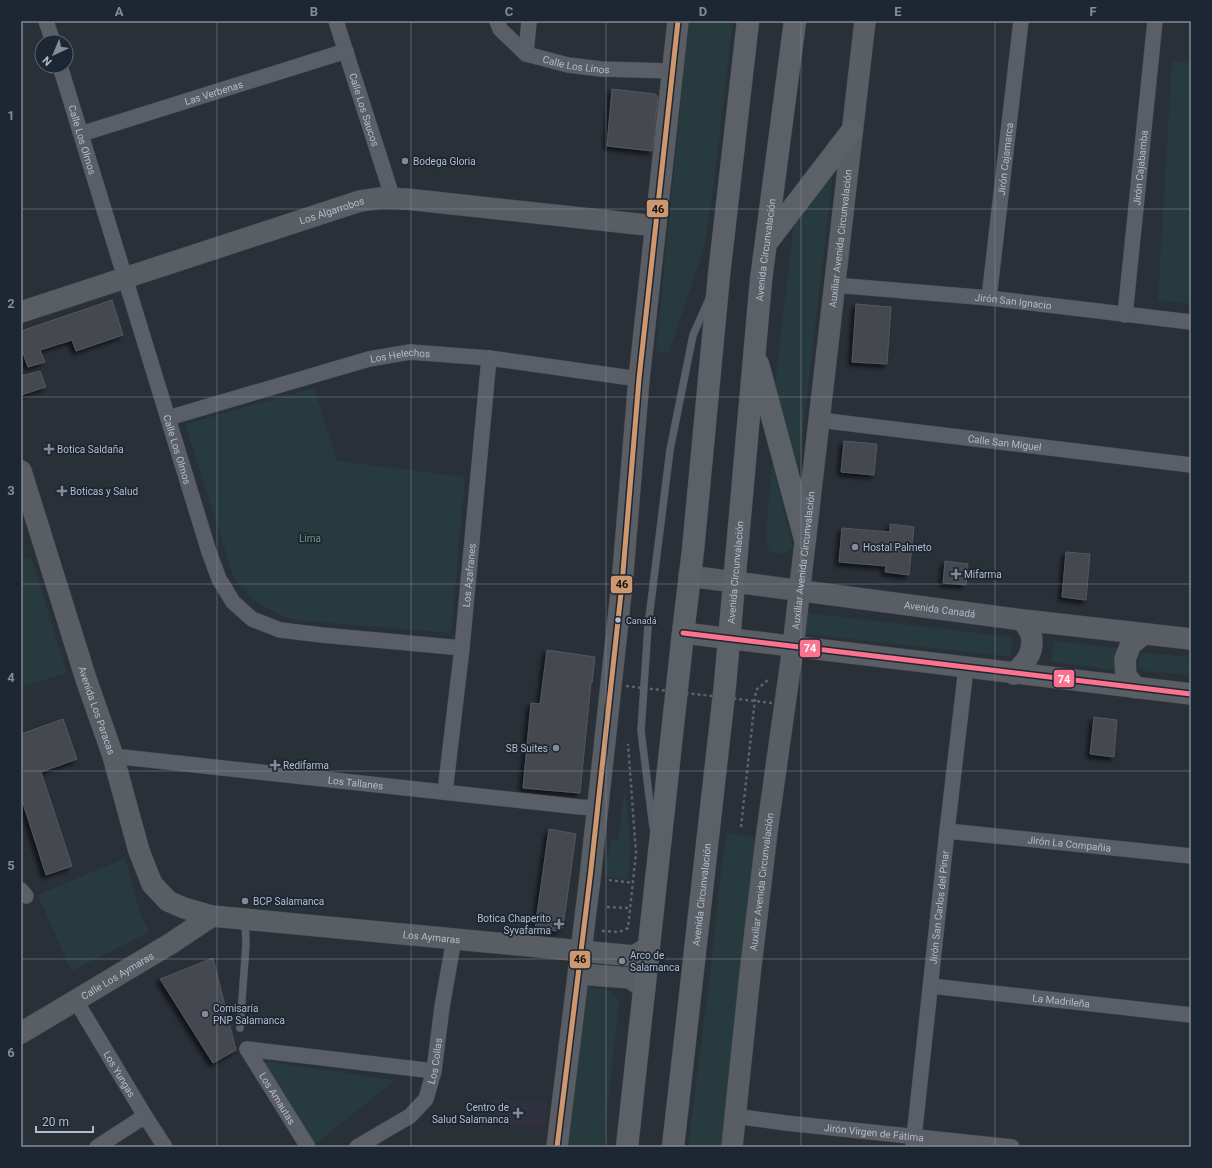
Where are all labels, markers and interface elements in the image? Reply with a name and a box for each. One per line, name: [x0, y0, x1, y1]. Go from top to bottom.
text: A: [115, 4, 124, 19]
text: B: [310, 4, 318, 19]
text: C: [505, 4, 514, 19]
text: D: [699, 4, 707, 19]
text: E: [894, 4, 902, 19]
text: F: [1089, 4, 1097, 19]
north arrow: [34, 34, 74, 74]
text: N: [40, 53, 55, 68]
street label: Calle Los Linos: [541, 54, 610, 75]
street label: Calle Los Saucos: [347, 72, 381, 148]
street label: Las Verbenas: [183, 79, 244, 107]
street label: Calle Los Olmos: [66, 104, 98, 176]
text: 1: [7, 108, 15, 123]
street label: Jirón Cajamarca: [996, 122, 1015, 196]
street label: Jirón Cajabamba: [1131, 130, 1150, 206]
marker: Bodega Gloria: [400, 156, 410, 166]
place label: Bodega Gloria: [413, 156, 476, 167]
street label: Auxiliar Avenida Circunvalación: [827, 169, 854, 308]
street label: Los Algarrobos: [298, 195, 365, 226]
street label: Avenida Circunvalación: [754, 198, 778, 302]
line badge: 46: [646, 199, 669, 218]
text: 46: [652, 203, 664, 216]
street label: Jirón San Ignacio: [974, 292, 1052, 311]
text: 2: [7, 296, 15, 311]
street label: Los Helechos: [369, 347, 431, 365]
street label: Calle Los Olmos: [161, 413, 193, 486]
street label: Calle San Miguel: [967, 433, 1042, 453]
marker: Botica Saldaña: [44, 444, 54, 454]
place label: Botica Saldaña: [57, 444, 124, 455]
text: 3: [7, 483, 15, 498]
marker: Boticas y Salud: [57, 486, 67, 496]
place label: Boticas y Salud: [70, 486, 138, 497]
street label: Auxiliar Avenida Circunvalación: [790, 491, 817, 630]
street label: Avenida Circunvalación: [725, 520, 746, 624]
park label: Lima: [299, 533, 321, 544]
marker: Hostal Palmeto: [850, 542, 860, 552]
place label: Hostal Palmeto: [863, 542, 932, 553]
street label: Los Azafranes: [461, 543, 478, 608]
marker: Mifarma: [951, 569, 961, 579]
place label: Mifarma: [964, 569, 1002, 580]
line badge: 46: [610, 575, 633, 594]
text: 46: [616, 578, 628, 591]
street label: Avenida Canadá: [903, 599, 976, 620]
marker: Canadá: [613, 615, 623, 625]
place label: Canadá: [626, 616, 657, 626]
line badge: 74: [799, 639, 821, 658]
text: 74: [804, 642, 817, 655]
street label: Avenida Los Paracas: [76, 665, 117, 756]
line badge: 74: [1053, 669, 1075, 688]
text: 4: [7, 670, 15, 685]
text: 74: [1058, 673, 1071, 686]
place label: SB Suites: [506, 743, 548, 754]
marker: SB Suites: [551, 743, 561, 753]
marker: Redifarma: [270, 760, 280, 770]
place label: Redifarma: [283, 760, 329, 771]
street label: Los Tallanes: [327, 774, 384, 791]
street label: Auxiliar Avenida Circunvalación: [748, 812, 776, 951]
street label: Jirón La Compañia: [1027, 834, 1112, 854]
street label: Avenida Circunvalación: [691, 843, 713, 947]
street label: Jirón San Carlos del Pinar: [928, 849, 951, 965]
text: 5: [7, 858, 15, 873]
marker: BCP Salamanca: [240, 896, 250, 906]
place label: BCP Salamanca: [253, 896, 324, 907]
place label: Botica Chaperito Syvafarma: [477, 913, 551, 936]
marker: Botica Chaperito Syvafarma: [554, 919, 564, 929]
street label: Los Aymaras: [402, 929, 461, 946]
street label: Calle Los Aymaras: [79, 950, 156, 1002]
line badge: 46: [569, 950, 591, 969]
place label: Arco de Salamanca: [630, 950, 680, 973]
text: 46: [574, 953, 586, 966]
marker: Arco de Salamanca: [617, 956, 627, 966]
street label: La Madrileña: [1032, 992, 1090, 1010]
place label: Comisaría PNP Salamanca: [213, 1003, 285, 1026]
marker: Comisaría PNP Salamanca: [200, 1009, 210, 1019]
street label: Los Collas: [426, 1037, 444, 1085]
text: 6: [7, 1045, 15, 1060]
street label: Los Yungas: [101, 1049, 137, 1099]
street label: Los Amautas: [257, 1071, 297, 1126]
place label: Centro de Salud Salamanca: [432, 1102, 509, 1125]
marker: Centro de Salud Salamanca: [512, 1107, 524, 1119]
scale bar: [36, 1108, 93, 1134]
text: 20 m: [42, 1115, 69, 1129]
street label: Jirón Virgen de Fátima: [824, 1122, 924, 1144]

